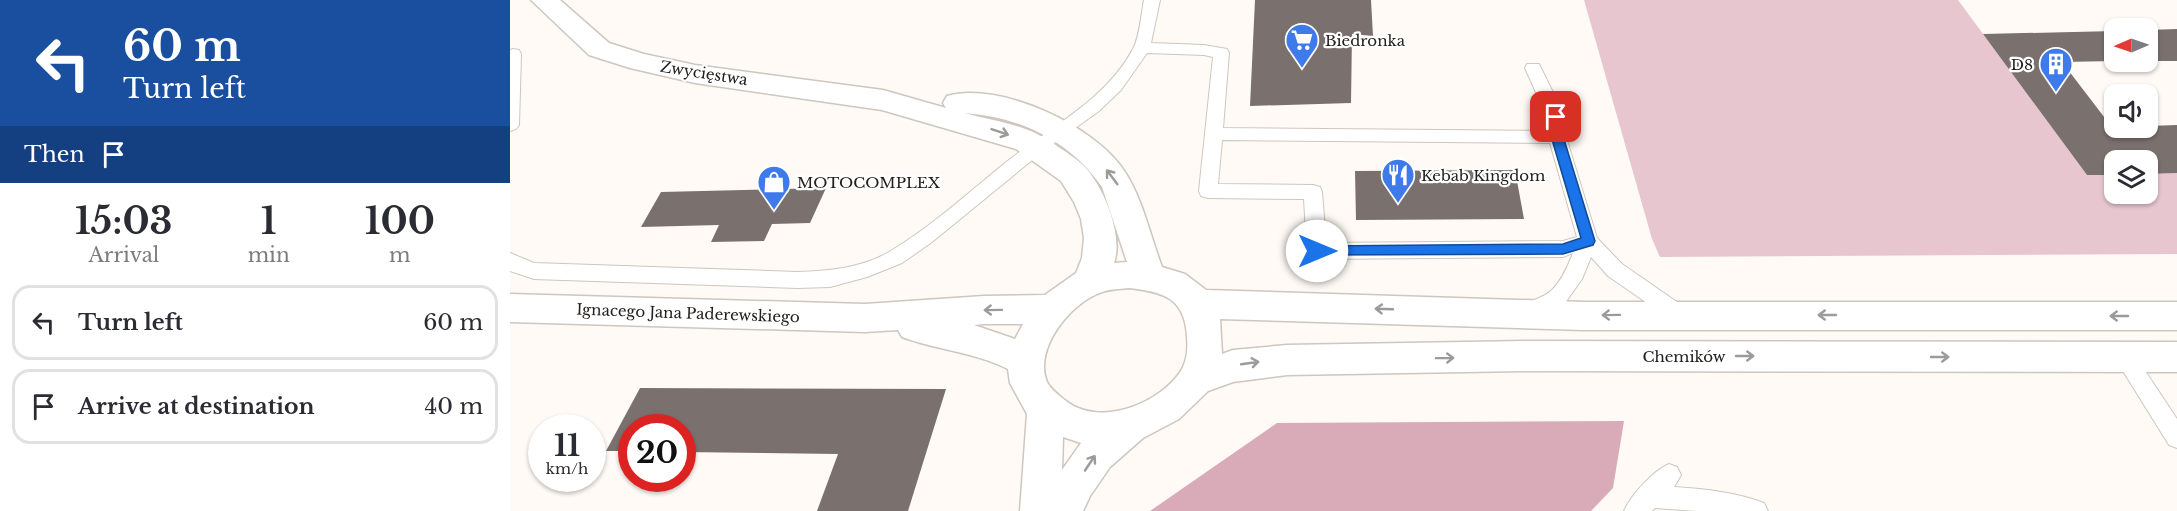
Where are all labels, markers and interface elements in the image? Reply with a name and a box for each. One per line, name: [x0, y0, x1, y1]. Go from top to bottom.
north arrow: [2104, 18, 2158, 72]
map controls: [2104, 18, 2158, 204]
text: 60 m: [123, 20, 241, 72]
supermarket icon: Biedronka: [1284, 22, 1320, 69]
icon: left: [24, 24, 102, 102]
place label: Biedronka: [1325, 31, 1406, 50]
building icon: D8: [2038, 46, 2074, 93]
place label: D8: [2011, 55, 2033, 74]
street label: Zwycięstwa: [659, 57, 750, 89]
text: Turn left: [123, 72, 246, 105]
button: sound: [2104, 84, 2158, 138]
pin: [1530, 91, 1581, 142]
icon: arrive: [1539, 100, 1572, 133]
one-way arrow: [990, 127, 1009, 138]
icon: arrive: [97, 138, 130, 171]
text: Then: [24, 141, 85, 168]
button: layers: [2104, 150, 2158, 204]
restaurant icon: Kebab Kingdom: [1380, 157, 1416, 204]
shop icon: MOTOCOMPLEX: [756, 164, 792, 211]
place label: Kebab Kingdom: [1421, 166, 1545, 185]
one-way arrow: [1106, 170, 1118, 186]
place label: MOTOCOMPLEX: [797, 173, 941, 192]
text: 15:03: [75, 199, 173, 244]
text: 1: [261, 199, 277, 244]
text: 100: [365, 199, 435, 244]
position arrow: [1285, 219, 1349, 283]
text: Arrival: [88, 243, 159, 267]
text: min: [248, 243, 290, 267]
text: m: [389, 243, 411, 267]
street label: Ignacego Jana Paderewskiego: [576, 300, 800, 326]
one-way arrow: [1375, 303, 1395, 314]
one-way arrow: [983, 305, 1003, 316]
icon: left: [27, 306, 60, 339]
text: Turn left: [78, 309, 183, 336]
text: 60 m: [423, 309, 483, 336]
one-way arrow: [1818, 309, 1838, 321]
one-way arrow: [1602, 310, 1622, 321]
one-way arrow: [2109, 310, 2129, 322]
street label: Chemików: [1642, 347, 1726, 366]
one-way arrow: [1734, 350, 1754, 362]
one-way arrow: [1929, 351, 1949, 363]
one-way arrow: [1434, 352, 1454, 363]
one-way arrow: [1240, 358, 1260, 369]
icon: arrive: [27, 390, 60, 423]
text: Arrive at destination: [78, 393, 315, 420]
text: 40 m: [425, 393, 483, 420]
speed limit sign: 20: [618, 414, 696, 492]
text: 11: [554, 427, 580, 464]
one-way arrow: [1084, 455, 1096, 472]
text: km/h: [546, 459, 588, 478]

